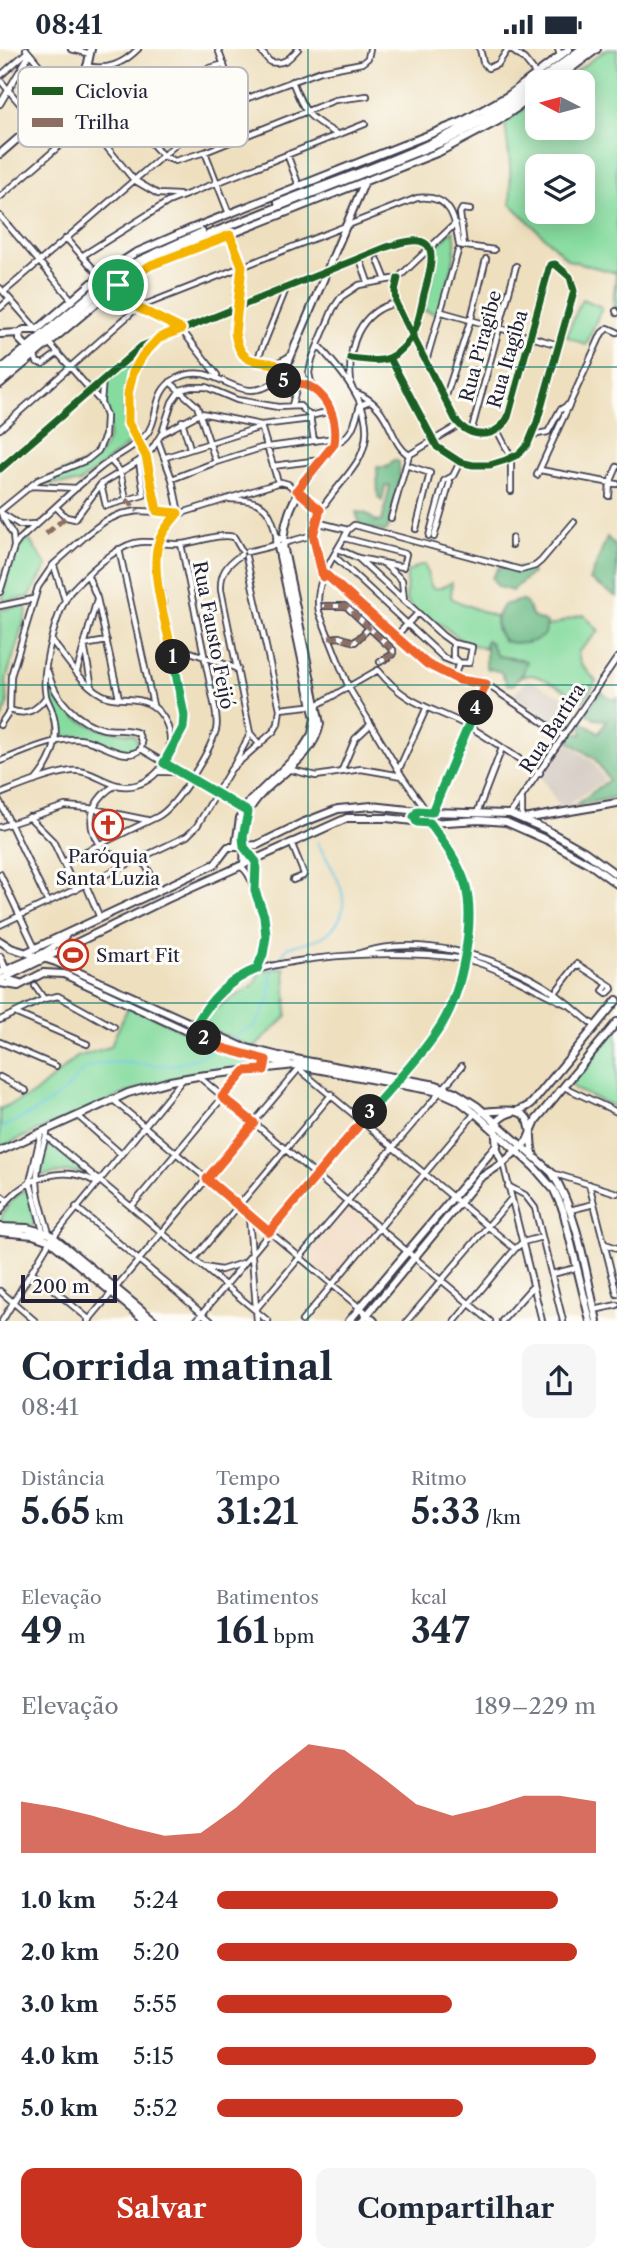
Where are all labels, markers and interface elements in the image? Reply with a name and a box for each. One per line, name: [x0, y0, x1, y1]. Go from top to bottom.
text: 08:41: [35, 9, 102, 41]
legend: [18, 67, 248, 147]
north arrow: [525, 70, 595, 140]
map controls: [525, 70, 595, 224]
text: Ciclovia: [75, 80, 148, 103]
text: Trilha: [75, 111, 129, 134]
button: layers: [525, 154, 595, 224]
pin: [88, 255, 148, 315]
icon: arrive: [99, 266, 137, 304]
street label: Rua Piragibe: [455, 288, 506, 404]
street label: Rua Itagiba: [482, 307, 532, 411]
pin: 5: [266, 363, 302, 399]
text: 5: [278, 369, 289, 392]
street label: Rua Fausto Feijó: [188, 559, 239, 711]
pin: 1: [156, 639, 190, 675]
text: 1: [168, 645, 177, 668]
street label: Rua Bartira: [515, 679, 590, 777]
pin: 4: [458, 691, 494, 725]
text: 4: [470, 696, 481, 719]
church icon: Paróquia Santa Luzia: [91, 808, 125, 842]
place label: Paróquia Santa Luzia: [56, 845, 160, 890]
sports icon: Smart Fit: [56, 938, 90, 972]
place label: Smart Fit: [96, 944, 180, 967]
pin: 2: [186, 1021, 222, 1055]
text: 2: [198, 1026, 209, 1049]
pin: 3: [352, 1095, 388, 1129]
text: 3: [364, 1100, 375, 1123]
scale bar: [21, 1272, 117, 1303]
text: 200 m: [32, 1275, 90, 1298]
text: Corrida matinal: [21, 1343, 333, 1390]
button: share: [522, 1344, 596, 1418]
text: 08:41: [21, 1393, 79, 1421]
text: Distância: [21, 1467, 105, 1490]
text: Tempo: [216, 1467, 280, 1490]
text: Ritmo: [411, 1467, 467, 1490]
text: 5.65: [21, 1490, 90, 1533]
text: 31:21: [216, 1490, 298, 1533]
text: 5:33: [411, 1490, 480, 1533]
text: km: [90, 1506, 124, 1529]
text: /km: [480, 1506, 521, 1529]
text: Elevação: [21, 1586, 102, 1609]
text: Batimentos: [216, 1586, 319, 1609]
text: kcal: [411, 1586, 447, 1609]
text: 49: [21, 1609, 63, 1652]
text: 161: [216, 1609, 268, 1652]
text: 347: [411, 1609, 470, 1652]
text: m: [63, 1625, 85, 1648]
text: bpm: [268, 1625, 314, 1648]
text: Elevação: [21, 1692, 119, 1720]
text: 189–229 m: [475, 1692, 596, 1720]
text: 1.0 km: [21, 1886, 96, 1914]
text: 5:24: [133, 1886, 178, 1914]
text: 2.0 km: [21, 1938, 99, 1966]
text: 5:20: [133, 1938, 180, 1966]
text: 3.0 km: [21, 1990, 99, 2018]
text: 5:55: [133, 1990, 177, 2018]
text: 4.0 km: [21, 2042, 99, 2070]
text: 5:15: [133, 2042, 174, 2070]
text: 5.0 km: [21, 2094, 98, 2122]
text: 5:52: [133, 2094, 178, 2122]
button: Salvar: [21, 2168, 302, 2248]
button: Compartilhar: [316, 2168, 596, 2248]

